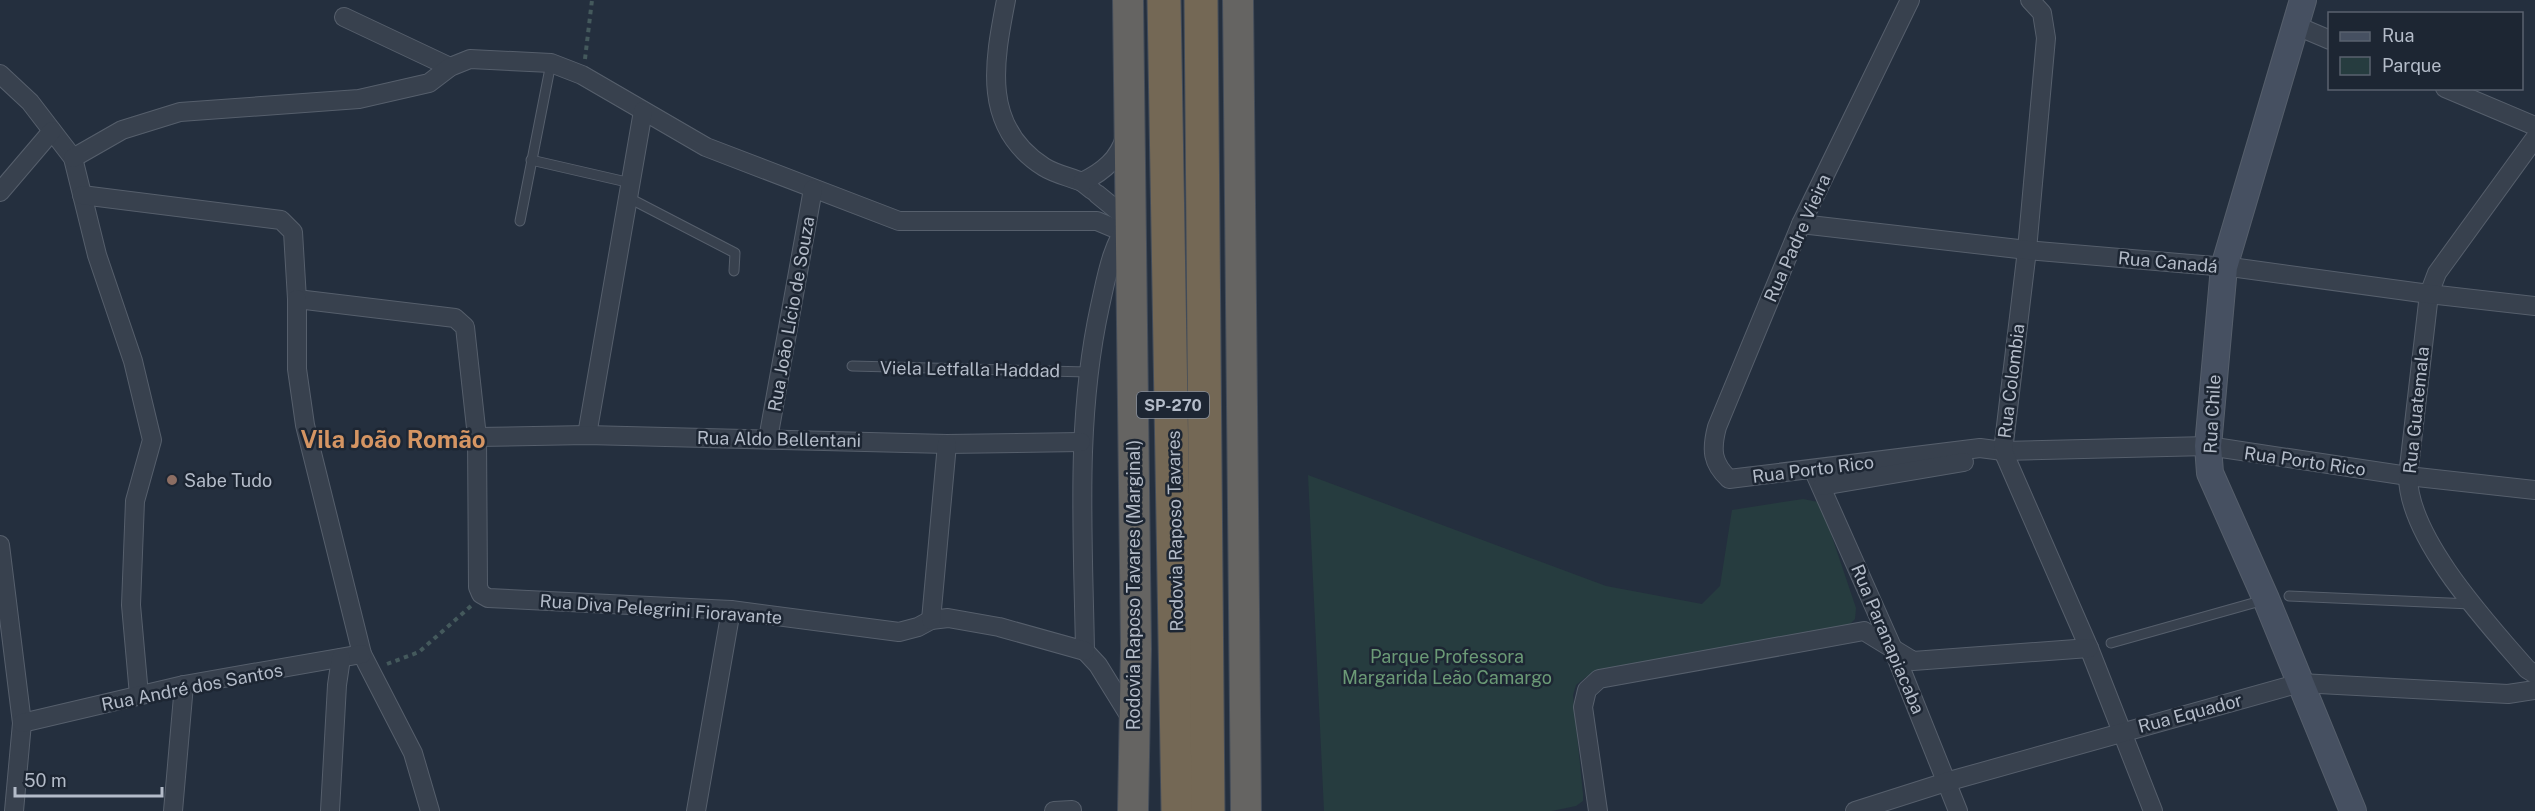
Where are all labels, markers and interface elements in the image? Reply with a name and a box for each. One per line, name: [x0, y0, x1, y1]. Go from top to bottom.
legend: [2328, 12, 2523, 90]
text: Rua: [2382, 25, 2414, 46]
text: Parque: [2382, 55, 2442, 76]
street label: Rua Padre Vieira: [1759, 171, 1835, 305]
street label: Rua João Lício de Souza: [763, 215, 819, 413]
street label: Rua Canadá: [2117, 247, 2219, 277]
street label: Rua Colombia: [1994, 323, 2028, 439]
street label: Rua Guatemala: [2399, 345, 2433, 475]
street label: Viela Letfalla Haddad: [880, 357, 1060, 381]
street label: Rua Chile: [2199, 374, 2225, 454]
road number: SP-270: [1137, 392, 1209, 418]
district label: Vila João Romão: [300, 425, 486, 453]
street label: Rua Aldo Bellentani: [697, 427, 861, 451]
street label: Rodovia Raposo Tavares: [1163, 430, 1187, 632]
street label: Rodovia Raposo Tavares (Marginal): [1123, 440, 1144, 730]
street label: Rua Porto Rico: [2243, 442, 2367, 480]
street label: Rua Porto Rico: [1751, 451, 1875, 487]
place label: Sabe Tudo: [184, 470, 272, 491]
marker: Sabe Tudo: [165, 473, 179, 487]
street label: Rua Paranapiacaba: [1847, 561, 1929, 717]
street label: Rua Diva Pelegrini Fioravante: [539, 590, 783, 628]
park label: Parque Professora Margarida Leão Camargo: [1342, 646, 1552, 688]
street label: Rua André dos Santos: [100, 659, 284, 715]
street label: Rua Equador: [2136, 689, 2244, 737]
scale bar: [15, 760, 162, 798]
text: 50 m: [24, 770, 67, 791]

